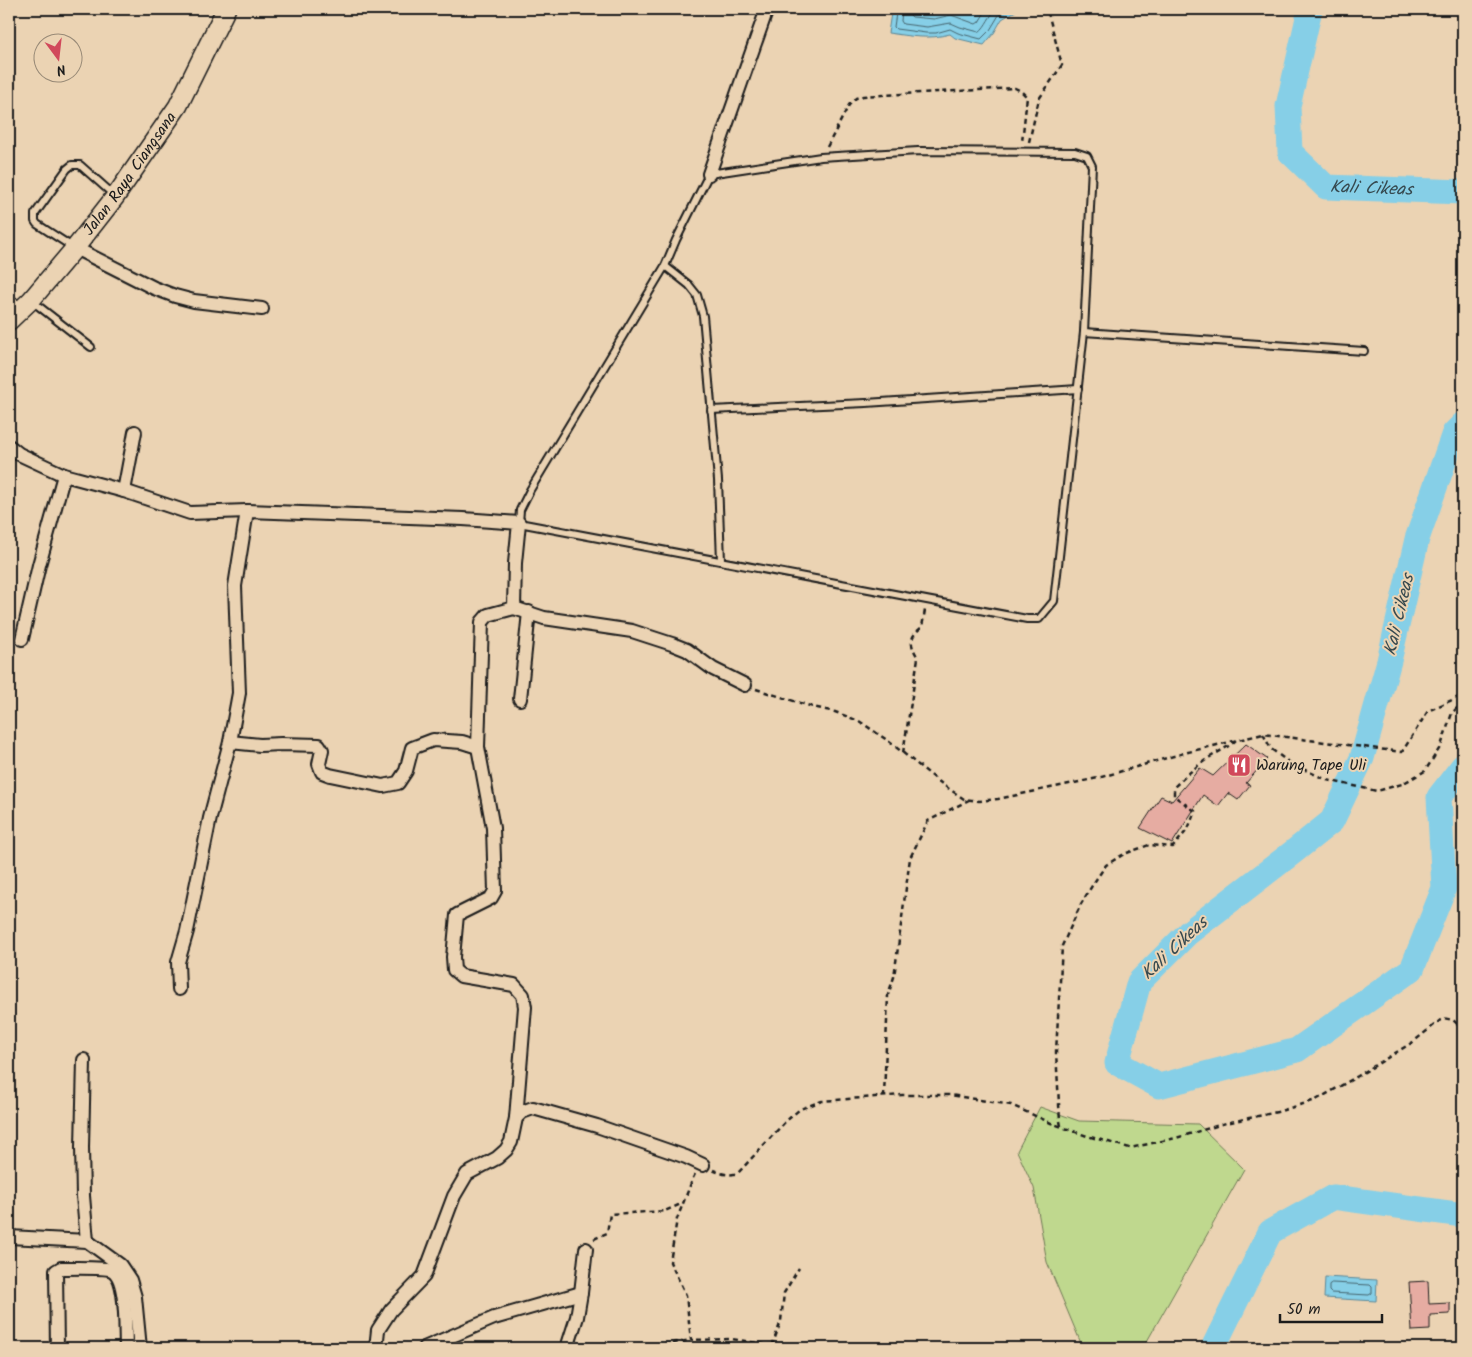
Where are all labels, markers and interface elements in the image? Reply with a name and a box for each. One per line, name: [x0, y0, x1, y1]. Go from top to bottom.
north arrow: [32, 32, 82, 82]
text: N: [54, 58, 68, 81]
street label: Jalan Raya Ciangsana: [77, 107, 183, 241]
water label: Kali Cikeas: [1329, 173, 1415, 205]
water label: Kali Cikeas: [1377, 569, 1424, 659]
restaurant icon: Warung Tape Uli: [1226, 752, 1252, 778]
place label: Warung Tape Uli: [1256, 753, 1367, 778]
water label: Kali Cikeas: [1135, 909, 1217, 988]
scale bar: [1280, 1292, 1382, 1324]
text: 50 m: [1287, 1298, 1321, 1322]

